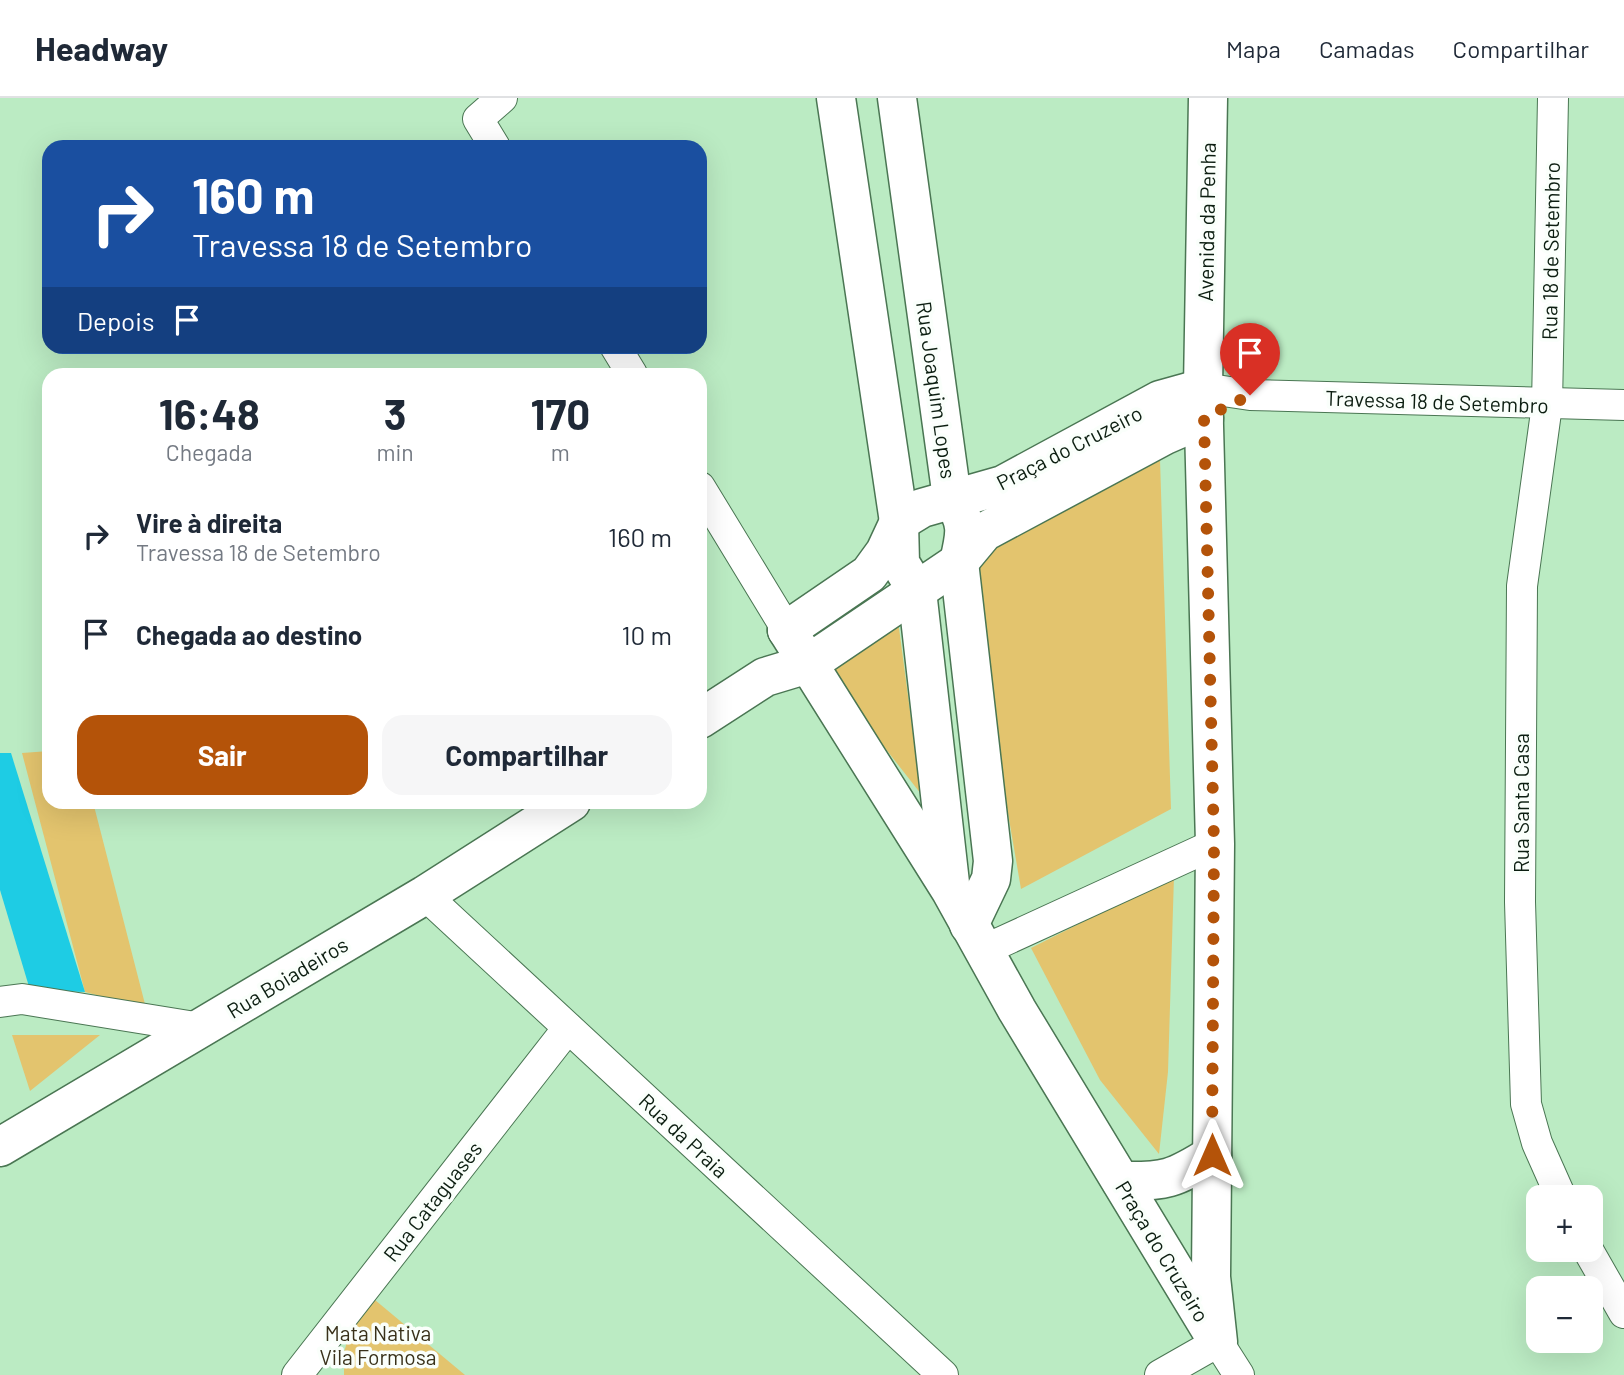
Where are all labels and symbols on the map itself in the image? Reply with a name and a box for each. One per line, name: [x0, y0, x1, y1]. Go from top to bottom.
street label: Avenida da Penha: [1192, 142, 1220, 302]
street label: Rua 18 de Setembro: [1536, 162, 1564, 340]
street label: Rua Joaquim Lopes: [912, 300, 962, 480]
pin: [1220, 323, 1280, 395]
street label: Travessa 18 de Setembro: [1325, 385, 1549, 417]
street label: Praça do Cruzeiro: [992, 399, 1146, 495]
street label: Rua Santa Casa: [1508, 733, 1533, 873]
street label: Rua Boiadeiros: [222, 931, 352, 1023]
street label: Rua da Praia: [634, 1088, 734, 1182]
position arrow: [1175, 1118, 1249, 1192]
street label: Rua Cataguases: [377, 1136, 487, 1266]
street label: Praça do Cruzeiro: [1111, 1176, 1215, 1326]
park label: Mata Nativa Vila Formosa: [319, 1320, 437, 1369]

